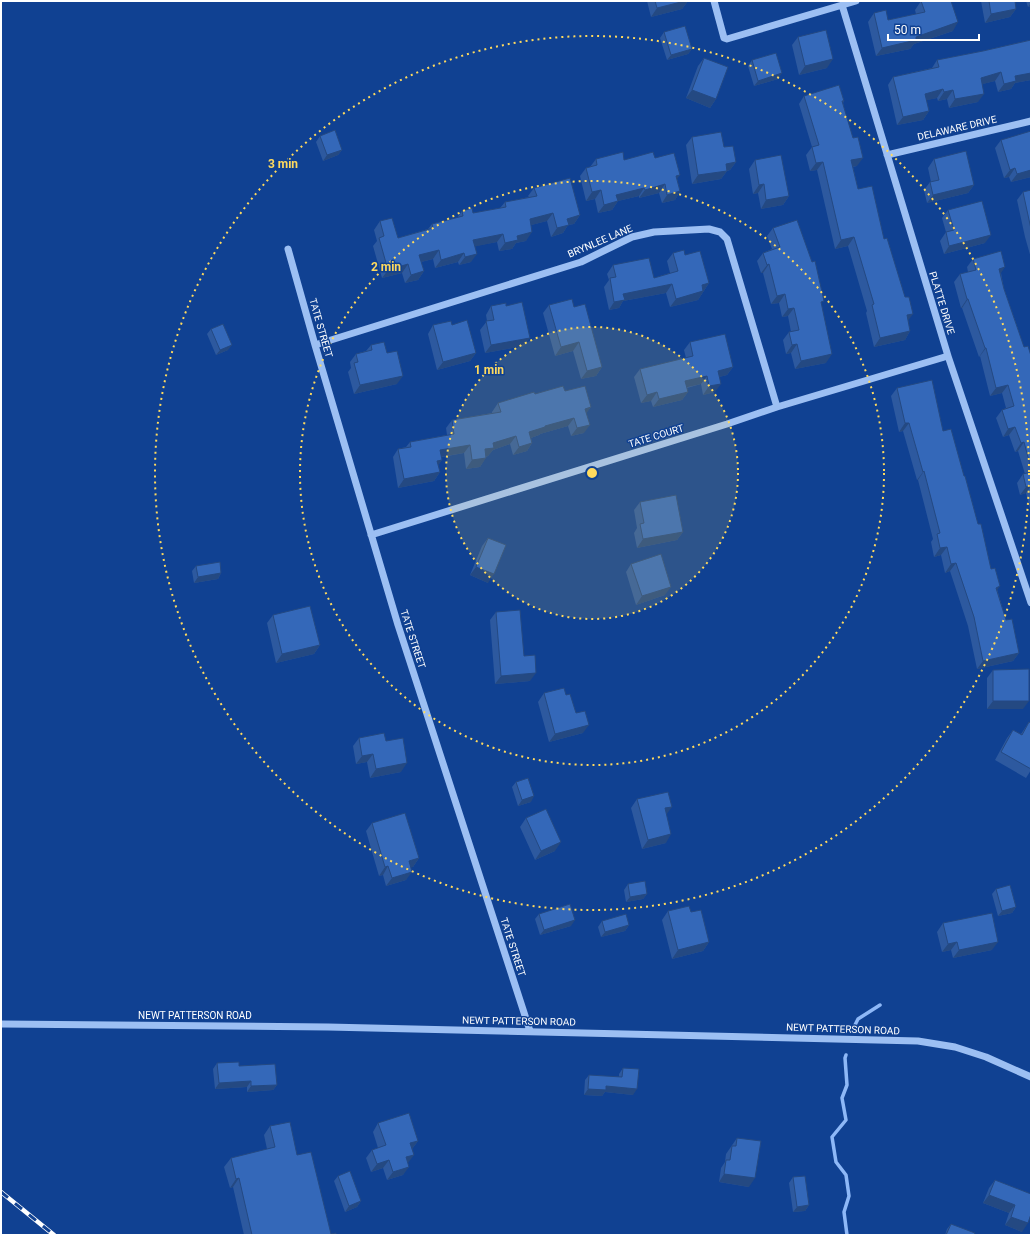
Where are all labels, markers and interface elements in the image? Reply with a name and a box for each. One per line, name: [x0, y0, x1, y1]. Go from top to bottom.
scale bar: [888, 16, 979, 42]
text: 50 m: [894, 23, 921, 37]
street label: DELAWARE DRIVE: [916, 113, 998, 142]
text: 3 min: [268, 157, 298, 171]
street label: BRYNLEE LANE: [566, 222, 634, 260]
text: 2 min: [371, 260, 401, 274]
street label: PLATTE DRIVE: [927, 270, 957, 336]
street label: TATE STREET: [307, 297, 335, 359]
text: 1 min: [474, 363, 504, 377]
street label: TATE COURT: [627, 422, 685, 450]
centre of rings: [585, 466, 599, 480]
street label: TATE STREET: [398, 608, 428, 670]
street label: TATE STREET: [498, 916, 528, 978]
street label: NEWT PATTERSON ROAD: [138, 1010, 252, 1021]
street label: NEWT PATTERSON ROAD: [462, 1015, 576, 1027]
street label: NEWT PATTERSON ROAD: [786, 1022, 900, 1036]

